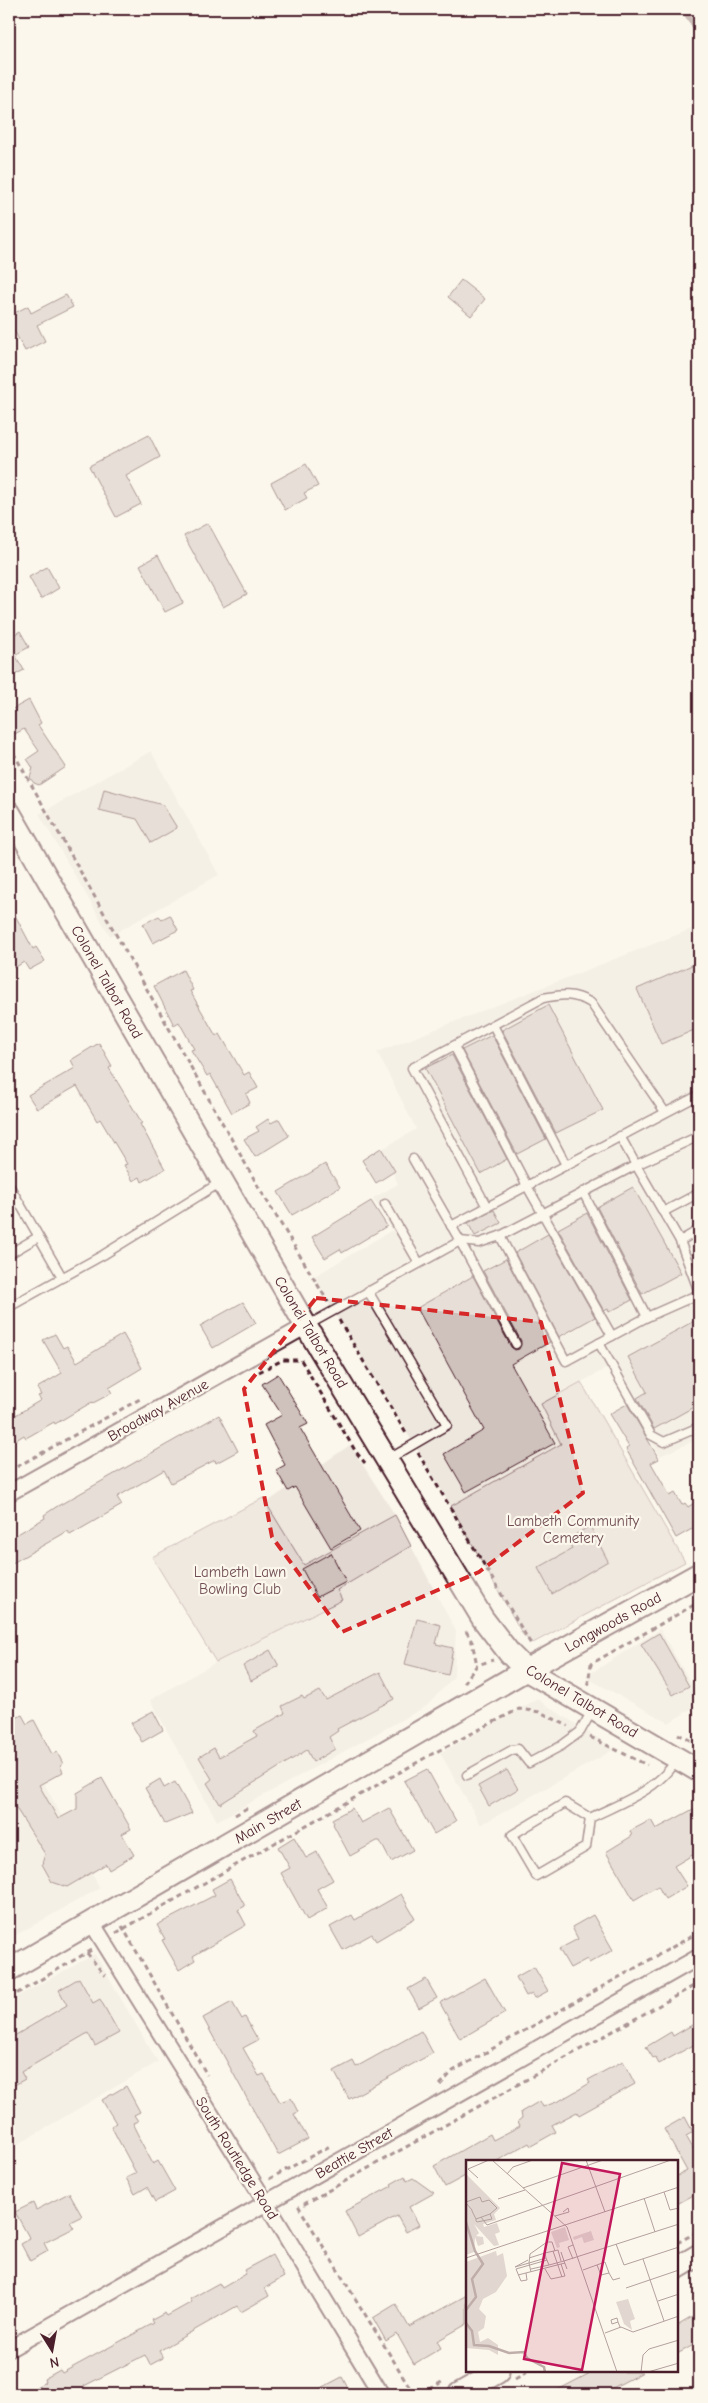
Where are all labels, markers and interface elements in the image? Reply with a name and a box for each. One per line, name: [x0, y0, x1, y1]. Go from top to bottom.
street label: Colonel Talbot Road: [67, 922, 147, 1042]
street label: Colonel Talbot Road: [270, 1273, 352, 1391]
street label: Broadway Avenue: [104, 1375, 212, 1445]
park label: Lambeth Community Cemetery: [507, 1512, 640, 1547]
park label: Lambeth Lawn Bowling Club: [194, 1563, 286, 1598]
street label: Longwoods Road: [562, 1588, 664, 1656]
street label: Colonel Talbot Road: [523, 1660, 641, 1742]
street label: Main Street: [231, 1794, 305, 1847]
street label: South Routledge Road: [192, 2093, 282, 2223]
street label: Beattie Street: [312, 2123, 397, 2182]
inset map: [466, 2160, 678, 2373]
north arrow: [28, 2326, 78, 2376]
text: N: [48, 2353, 60, 2371]

